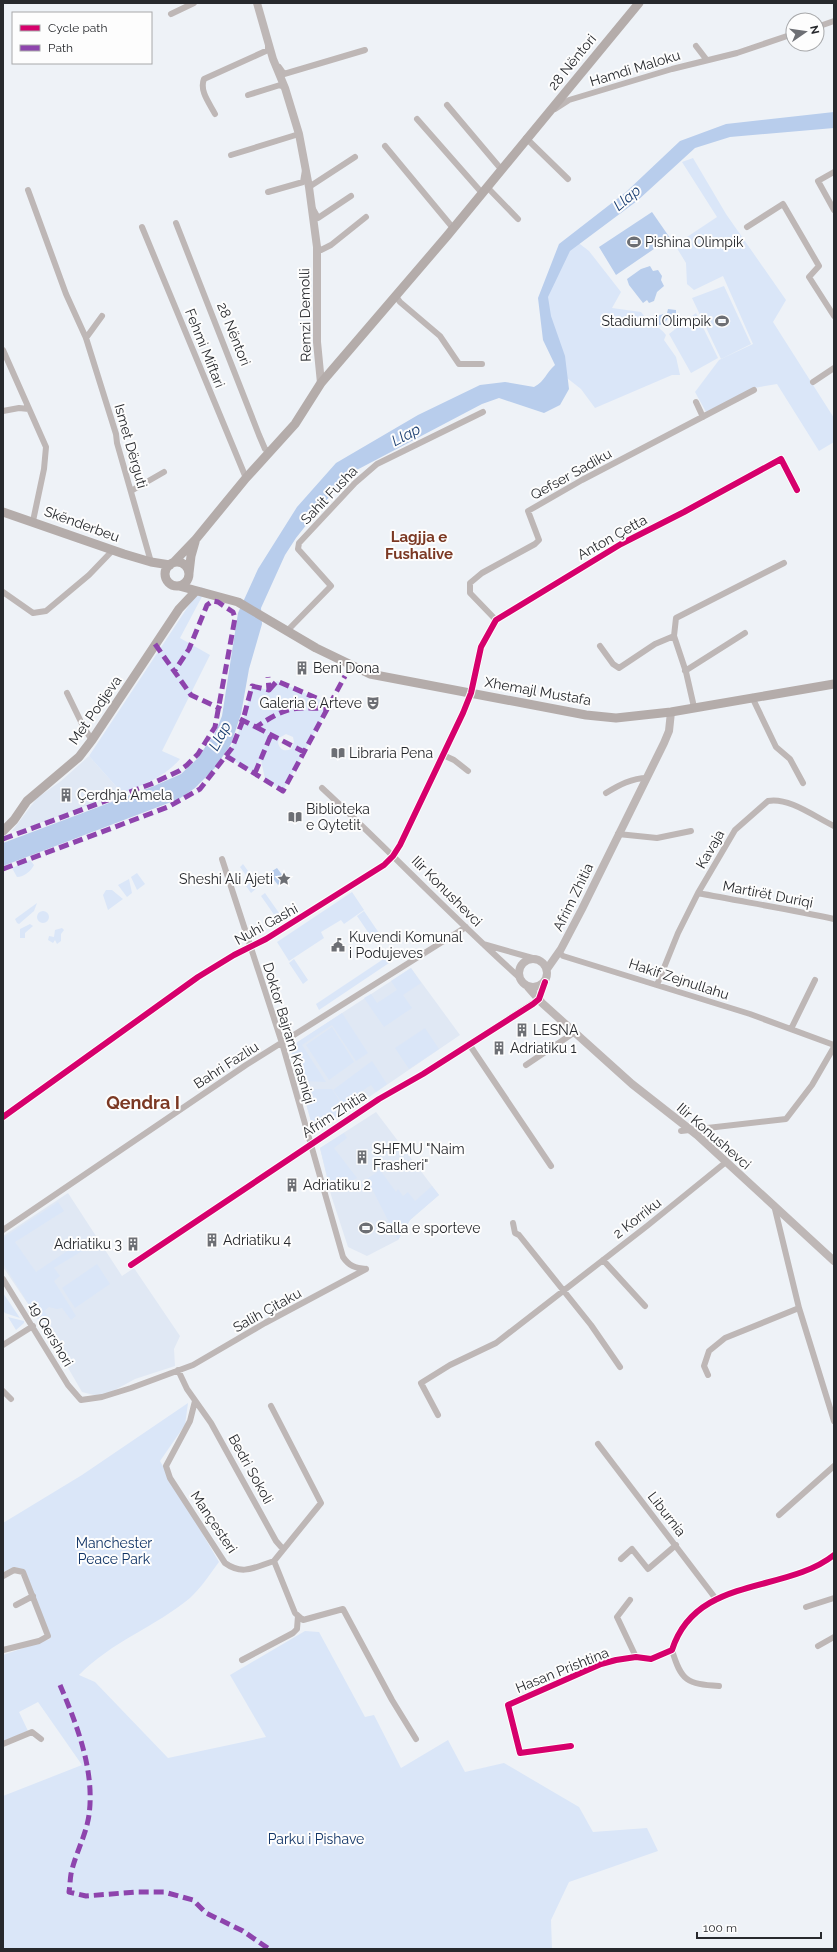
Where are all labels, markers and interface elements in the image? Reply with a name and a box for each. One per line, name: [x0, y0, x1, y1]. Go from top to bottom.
legend: [12, 12, 152, 64]
north arrow: [785, 12, 825, 52]
text: Cycle path: [48, 21, 107, 35]
text: N: [807, 24, 822, 35]
street label: 28 Nëntori: [545, 31, 599, 93]
text: Path: [48, 41, 73, 55]
street label: Hamdi Maloku: [588, 47, 682, 89]
water label: Llap: [610, 181, 644, 215]
sports icon: Pishina Olimpik: [626, 234, 642, 250]
place label: Pishina Olimpik: [645, 234, 744, 250]
street label: Remzi Demolli: [296, 268, 314, 362]
street label: 28 Nëntori: [214, 300, 254, 368]
street label: Fehmi Miftari: [182, 306, 228, 390]
place label: Stadiumi Olimpik: [601, 313, 712, 329]
sports icon: Stadiumi Olimpik: [714, 313, 730, 329]
street label: Ismet Dërguti: [111, 402, 151, 490]
water label: Llap: [388, 420, 424, 450]
street label: Qefser Sadiku: [528, 445, 614, 503]
street label: Sahit Fusha: [297, 463, 361, 527]
street label: Skënderbeu: [42, 503, 122, 545]
street label: Anton Çetta: [574, 511, 650, 563]
district label: Lagjja e Fushalive: [385, 528, 453, 563]
building icon: Beni Dona: [294, 660, 310, 676]
place label: Beni Dona: [313, 660, 379, 676]
street label: Met Podjeva: [65, 673, 125, 747]
street label: Xhemajl Mustafa: [484, 674, 592, 708]
place label: Galeria e Arteve: [259, 695, 362, 711]
theatre icon: Galeria e Arteve: [365, 695, 381, 711]
water label: Llap: [205, 718, 235, 754]
library icon: Libraria Pena: [330, 745, 346, 761]
place label: Libraria Pena: [349, 745, 433, 761]
building icon: Çerdhja Amela: [58, 787, 74, 803]
place label: Çerdhja Amela: [77, 787, 172, 803]
place label: Biblioteka e Qytetit: [306, 801, 370, 833]
library icon: Biblioteka e Qytetit: [287, 809, 303, 825]
street label: Kavaja: [693, 827, 727, 871]
street label: Ilir Konushevci: [409, 853, 485, 929]
street label: Afrim Zhitia: [550, 860, 596, 934]
place label: Sheshi Ali Ajeti: [179, 871, 273, 887]
place icon: Sheshi Ali Ajeti: [276, 871, 292, 887]
street label: Martirët Duriqi: [722, 877, 814, 911]
street label: Nuhi Gashi: [232, 900, 300, 948]
place label: Kuvendi Komunal i Podujeves: [349, 929, 463, 961]
public building icon: Kuvendi Komunal i Podujeves: [330, 937, 346, 953]
street label: Hakif Zejnullahu: [627, 955, 731, 1003]
street label: Doktor Bajram Krasniqi: [260, 960, 318, 1106]
building icon: LESNA: [514, 1022, 530, 1038]
place label: LESNA: [533, 1022, 579, 1038]
street label: Bahri Fazliu: [191, 1038, 261, 1092]
building icon: Adriatiku 1: [491, 1040, 507, 1056]
place label: Adriatiku 1: [510, 1040, 577, 1056]
street label: Afrim Zhitia: [299, 1087, 369, 1141]
district label: Qendra I: [106, 1092, 180, 1113]
street label: Ilir Konushevci: [674, 1100, 754, 1172]
place label: SHFMU "Naim Frasheri": [373, 1141, 465, 1173]
building icon: SHFMU "Naim Frasheri": [354, 1149, 370, 1165]
building icon: Adriatiku 2: [284, 1177, 300, 1193]
place label: Adriatiku 2: [303, 1177, 371, 1193]
street label: 2 Korriku: [610, 1194, 664, 1242]
sports icon: Salla e sporteve: [358, 1220, 374, 1236]
place label: Salla e sporteve: [377, 1220, 480, 1236]
building icon: Adriatiku 4: [204, 1232, 220, 1248]
place label: Adriatiku 4: [223, 1232, 292, 1248]
place label: Adriatiku 3: [54, 1236, 122, 1252]
building icon: Adriatiku 3: [125, 1236, 141, 1252]
street label: Salih Çitaku: [230, 1285, 304, 1335]
street label: 19 Qershori: [25, 1299, 77, 1369]
street label: Bedri Sokoli: [225, 1432, 277, 1506]
street label: Mançesteri: [187, 1488, 241, 1556]
street label: Liburnia: [645, 1489, 689, 1539]
park label: Manchester Peace Park: [76, 1535, 152, 1567]
street label: Hasan Prishtina: [513, 1644, 611, 1696]
park label: Parku i Pishave: [268, 1831, 364, 1847]
scale bar: [697, 1914, 821, 1940]
text: 100 m: [703, 1921, 737, 1935]

